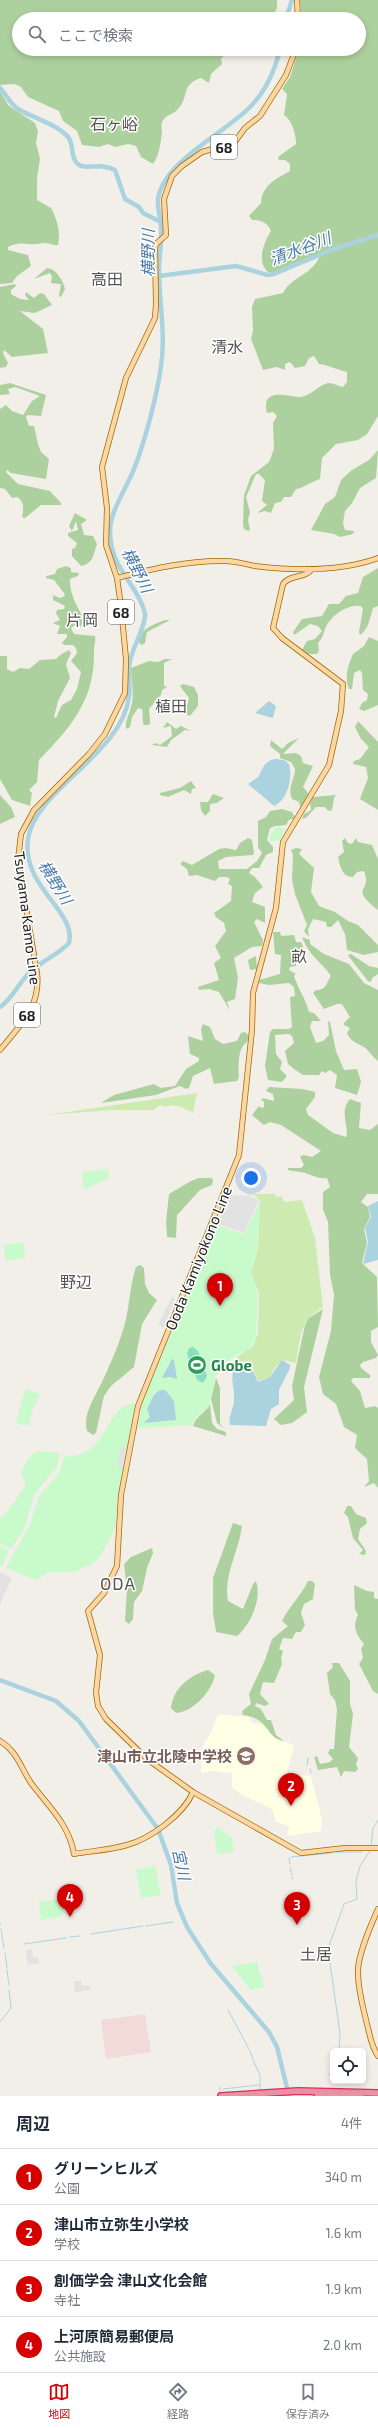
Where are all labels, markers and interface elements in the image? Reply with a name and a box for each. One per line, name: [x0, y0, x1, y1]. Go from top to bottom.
search box: [12, 12, 366, 56]
icon: search: [26, 23, 48, 45]
text: ここで検索: [58, 26, 133, 44]
district label: 石ヶ峪: [90, 114, 138, 133]
road number: 68: [211, 135, 237, 159]
water label: 横野川: [138, 227, 157, 277]
water label: 清水谷川: [267, 227, 335, 268]
district label: 高田: [91, 269, 123, 288]
district label: 清水: [211, 337, 243, 356]
water label: 横野川: [119, 544, 158, 597]
road number: 68: [108, 600, 134, 624]
district label: 片岡: [66, 610, 98, 629]
district label: 植田: [155, 696, 187, 715]
street label: Tsuyama Kamo Line: [11, 850, 45, 986]
water label: 横野川: [35, 857, 78, 909]
district label: 畝: [291, 946, 307, 965]
road number: 68: [14, 1003, 40, 1027]
your location: [241, 1168, 261, 1188]
street label: Ooda Kamiyokono Line: [161, 1183, 235, 1333]
district label: 野辺: [60, 1272, 92, 1291]
pin: 1: [207, 1273, 233, 1306]
sports icon: Globe: [186, 1354, 208, 1376]
place label: Globe: [211, 1356, 252, 1374]
district label: ODA: [100, 1573, 136, 1593]
school or university icon: 津山市立北陵中学校: [235, 1745, 257, 1767]
place label: 津山市立北陵中学校: [97, 1747, 232, 1765]
pin: 2: [278, 1773, 304, 1806]
water label: 宮川: [169, 1846, 195, 1884]
pin: 4: [57, 1884, 83, 1917]
pin: 3: [284, 1892, 310, 1925]
district label: 土居: [300, 1944, 332, 1963]
map controls: [330, 2048, 366, 2084]
button: locate: [330, 2048, 366, 2084]
text: 周辺: [16, 2113, 50, 2133]
text: 4件: [341, 2115, 362, 2131]
text: グリーンヒルズ: [54, 2159, 158, 2177]
text: 1: [26, 2169, 32, 2185]
text: 340 m: [325, 2169, 362, 2185]
text: 公園: [54, 2180, 80, 2196]
text: 津山市立弥生小学校: [54, 2215, 189, 2233]
text: 2: [25, 2225, 33, 2241]
text: 1.6 km: [326, 2225, 362, 2241]
text: 学校: [54, 2236, 80, 2252]
text: 創価学会 津山文化会館: [54, 2271, 207, 2289]
text: 3: [25, 2281, 33, 2297]
text: 1.9 km: [326, 2281, 362, 2297]
text: 寺社: [54, 2292, 80, 2308]
text: 上河原簡易郵便局: [54, 2327, 174, 2345]
text: 4: [25, 2337, 33, 2353]
text: 2.0 km: [323, 2337, 362, 2353]
text: 公共施設: [54, 2348, 106, 2364]
tab: 地図: [48, 2381, 70, 2421]
tab: 経路: [167, 2381, 189, 2421]
tab: 保存済み: [286, 2381, 330, 2421]

